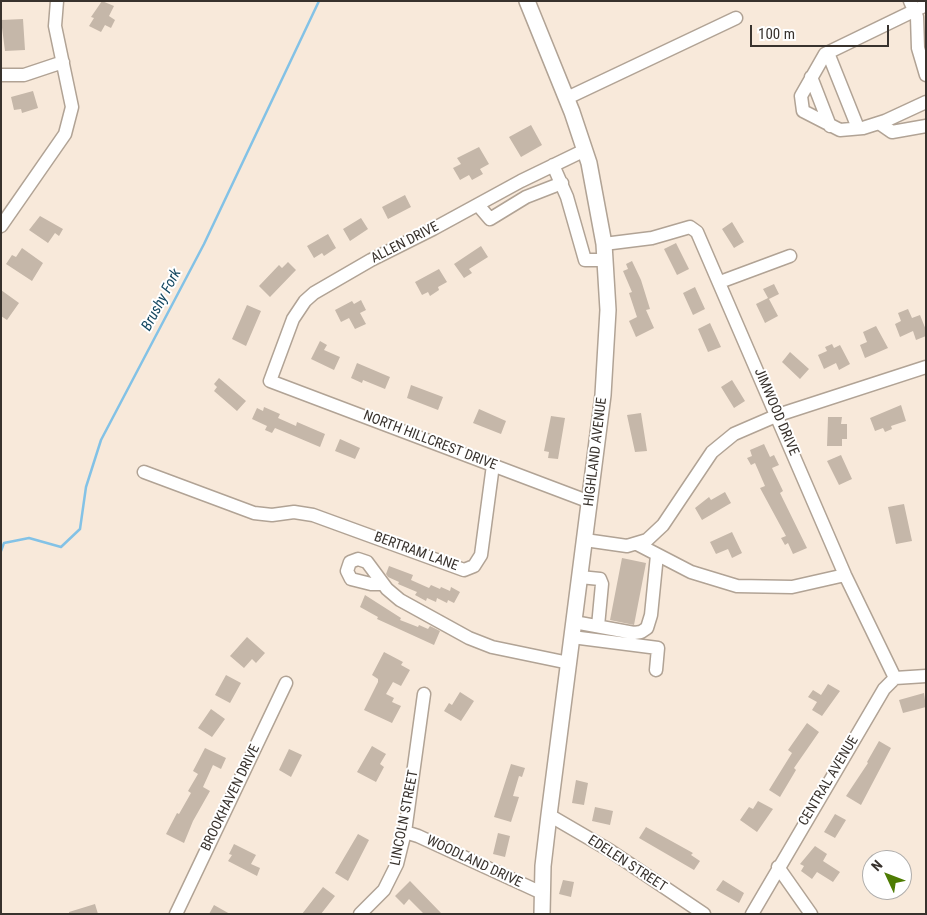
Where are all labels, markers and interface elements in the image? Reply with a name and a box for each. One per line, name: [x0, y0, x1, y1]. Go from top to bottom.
scale bar: [752, 15, 891, 47]
text: 100 m: [758, 25, 795, 43]
street label: ALLEN DRIVE: [368, 219, 442, 267]
water label: Brushy Fork: [138, 266, 186, 334]
street label: JIMWOOD DRIVE: [750, 366, 802, 458]
street label: HIGHLAND AVENUE: [581, 397, 611, 507]
street label: NORTH HILLCREST DRIVE: [361, 408, 499, 474]
street label: BERTRAM LANE: [372, 529, 460, 575]
street label: CENTRAL AVENUE: [796, 733, 862, 829]
street label: BROOKHAVEN DRIVE: [198, 742, 264, 854]
street label: LINCOLN STREET: [387, 769, 423, 867]
street label: WOODLAND DRIVE: [423, 832, 525, 892]
street label: EDELEN STREET: [584, 832, 670, 896]
north arrow: [862, 850, 912, 900]
text: N: [868, 857, 886, 874]

